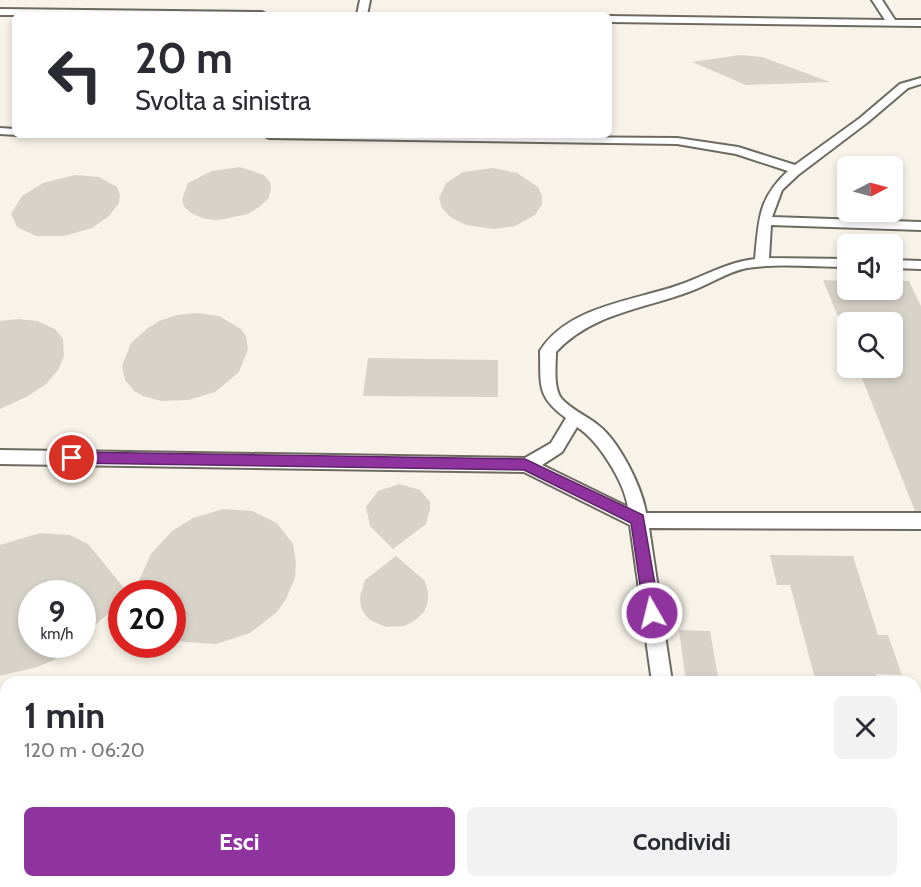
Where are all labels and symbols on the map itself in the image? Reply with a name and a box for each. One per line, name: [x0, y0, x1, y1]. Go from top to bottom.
north arrow: [837, 156, 903, 222]
pin: [46, 432, 97, 483]
speed limit sign: 20: [108, 580, 186, 658]
position arrow: [620, 581, 684, 645]

